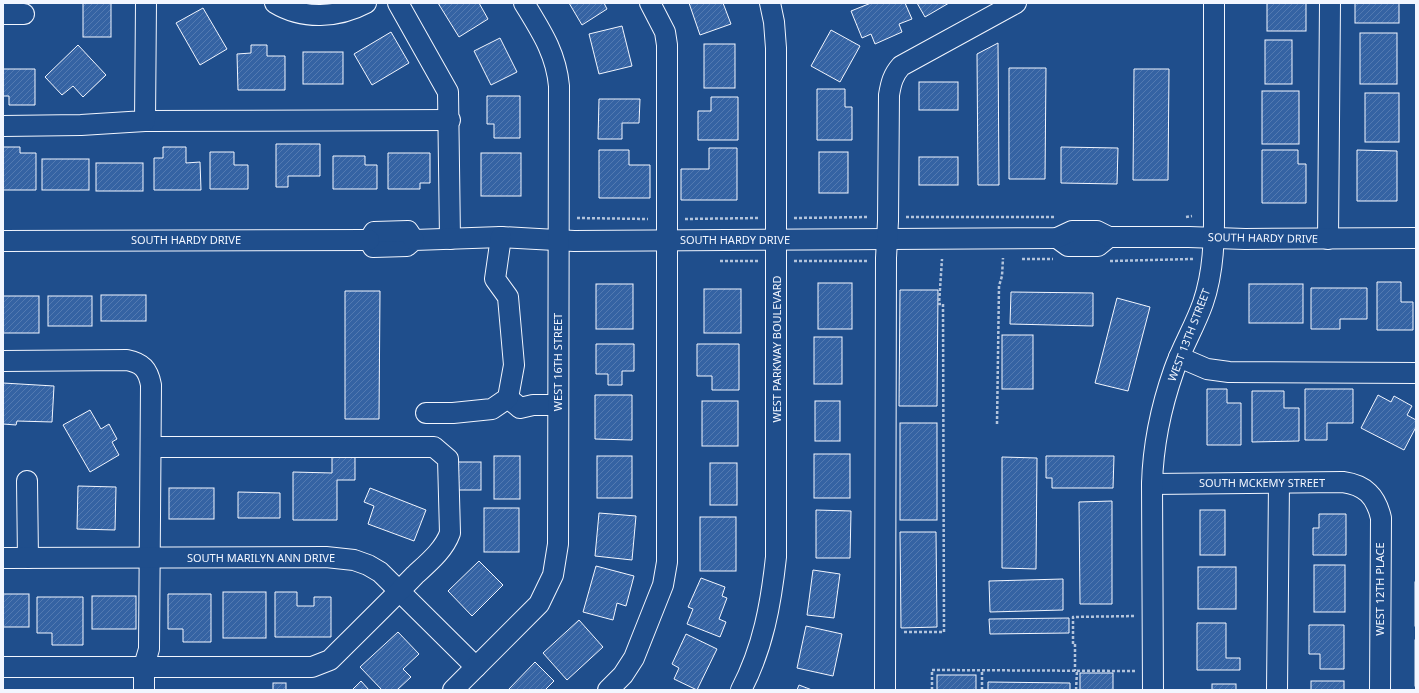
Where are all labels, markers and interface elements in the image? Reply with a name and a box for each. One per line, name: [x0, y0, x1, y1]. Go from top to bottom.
street label: SOUTH HARDY DRIVE: [1208, 229, 1318, 246]
street label: SOUTH HARDY DRIVE: [131, 232, 241, 247]
street label: SOUTH HARDY DRIVE: [680, 232, 790, 247]
street label: WEST PARKWAY BOULEVARD: [769, 275, 784, 423]
street label: WEST 13TH STREET: [1164, 286, 1213, 383]
street label: WEST 16TH STREET: [550, 313, 565, 411]
street label: SOUTH MCKEMY STREET: [1199, 475, 1325, 490]
street label: WEST 12TH PLACE: [1372, 542, 1387, 636]
street label: SOUTH MARILYN ANN DRIVE: [187, 550, 335, 565]

